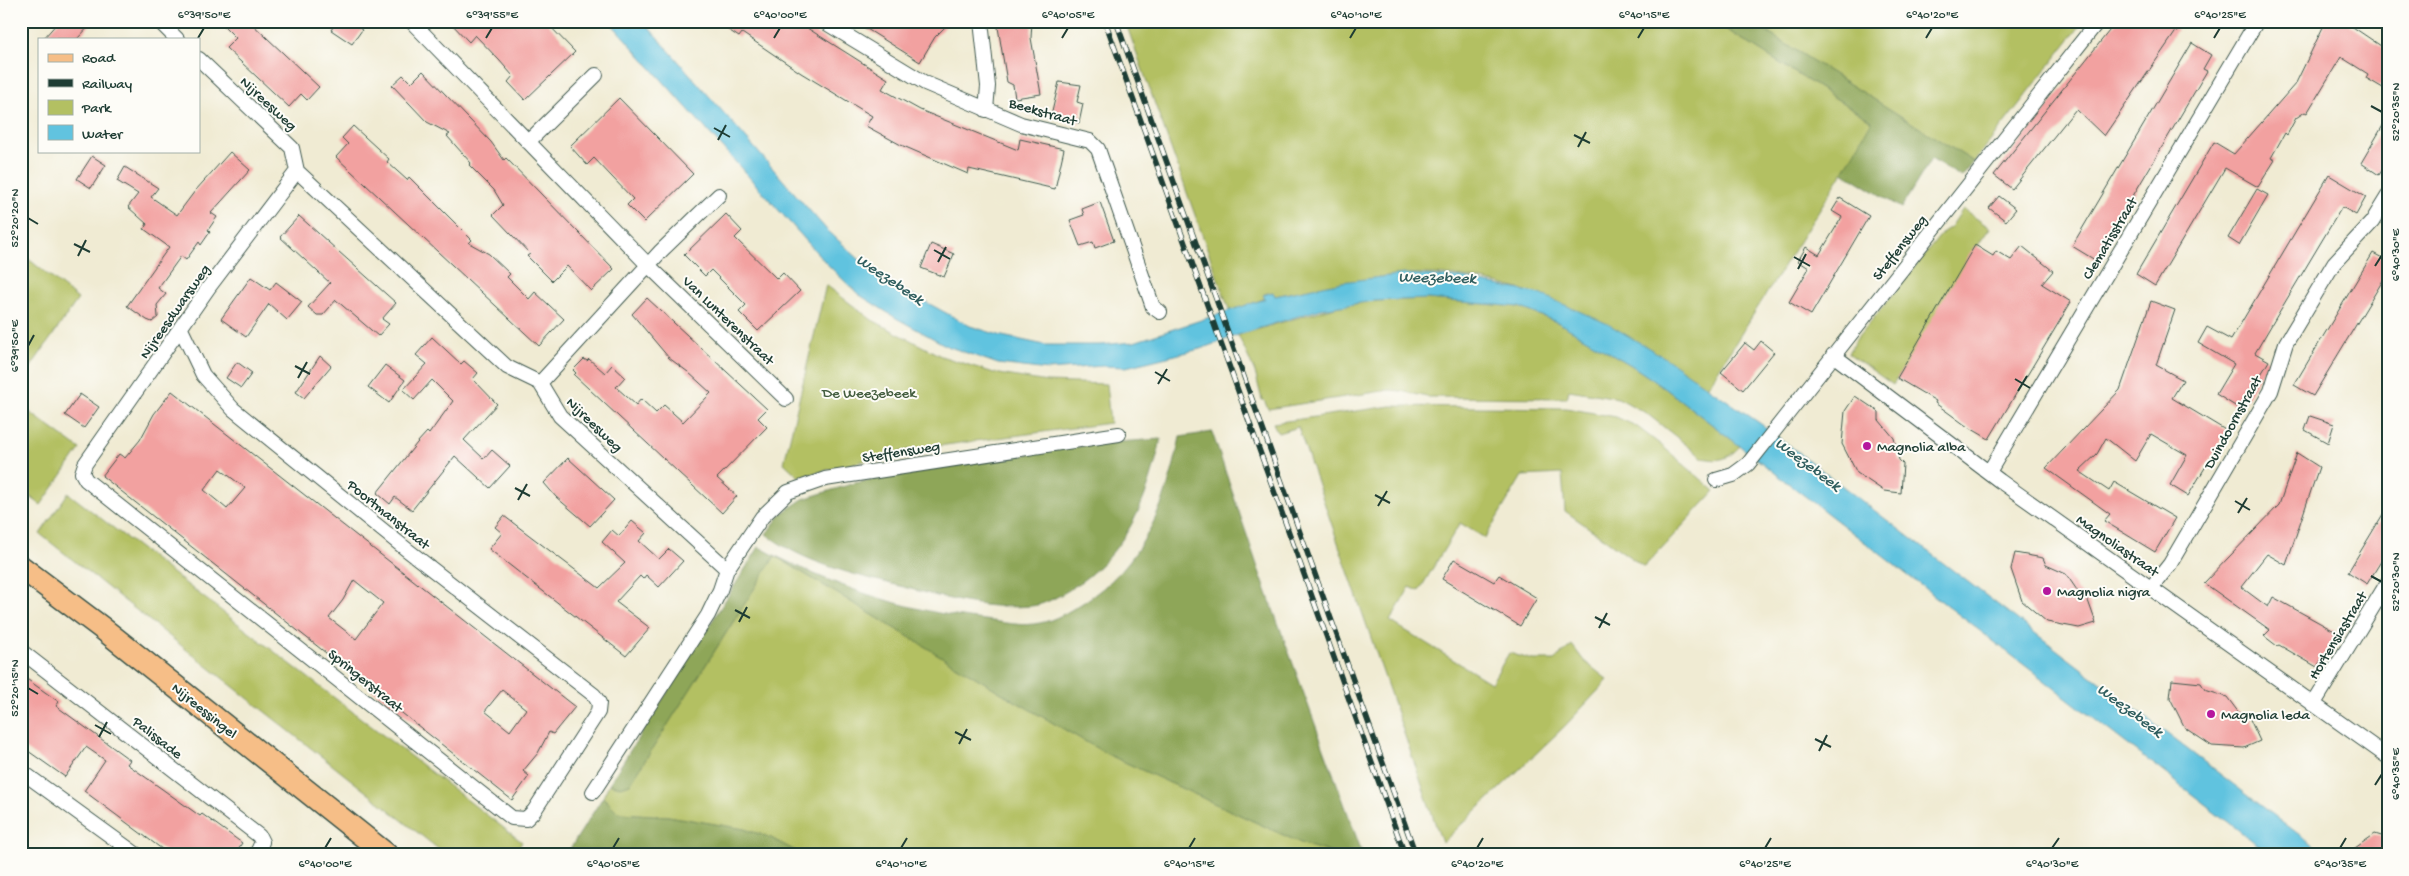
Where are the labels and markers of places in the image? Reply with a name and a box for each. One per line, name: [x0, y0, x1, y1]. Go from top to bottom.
place label: Magnolia alba: [1877, 439, 1966, 457]
marker: Magnolia alba: [1861, 440, 1873, 452]
place label: Magnolia nigra: [2057, 584, 2151, 602]
marker: Magnolia nigra: [2041, 585, 2053, 597]
place label: Magnolia leda: [2221, 707, 2310, 725]
marker: Magnolia leda: [2205, 708, 2217, 720]

